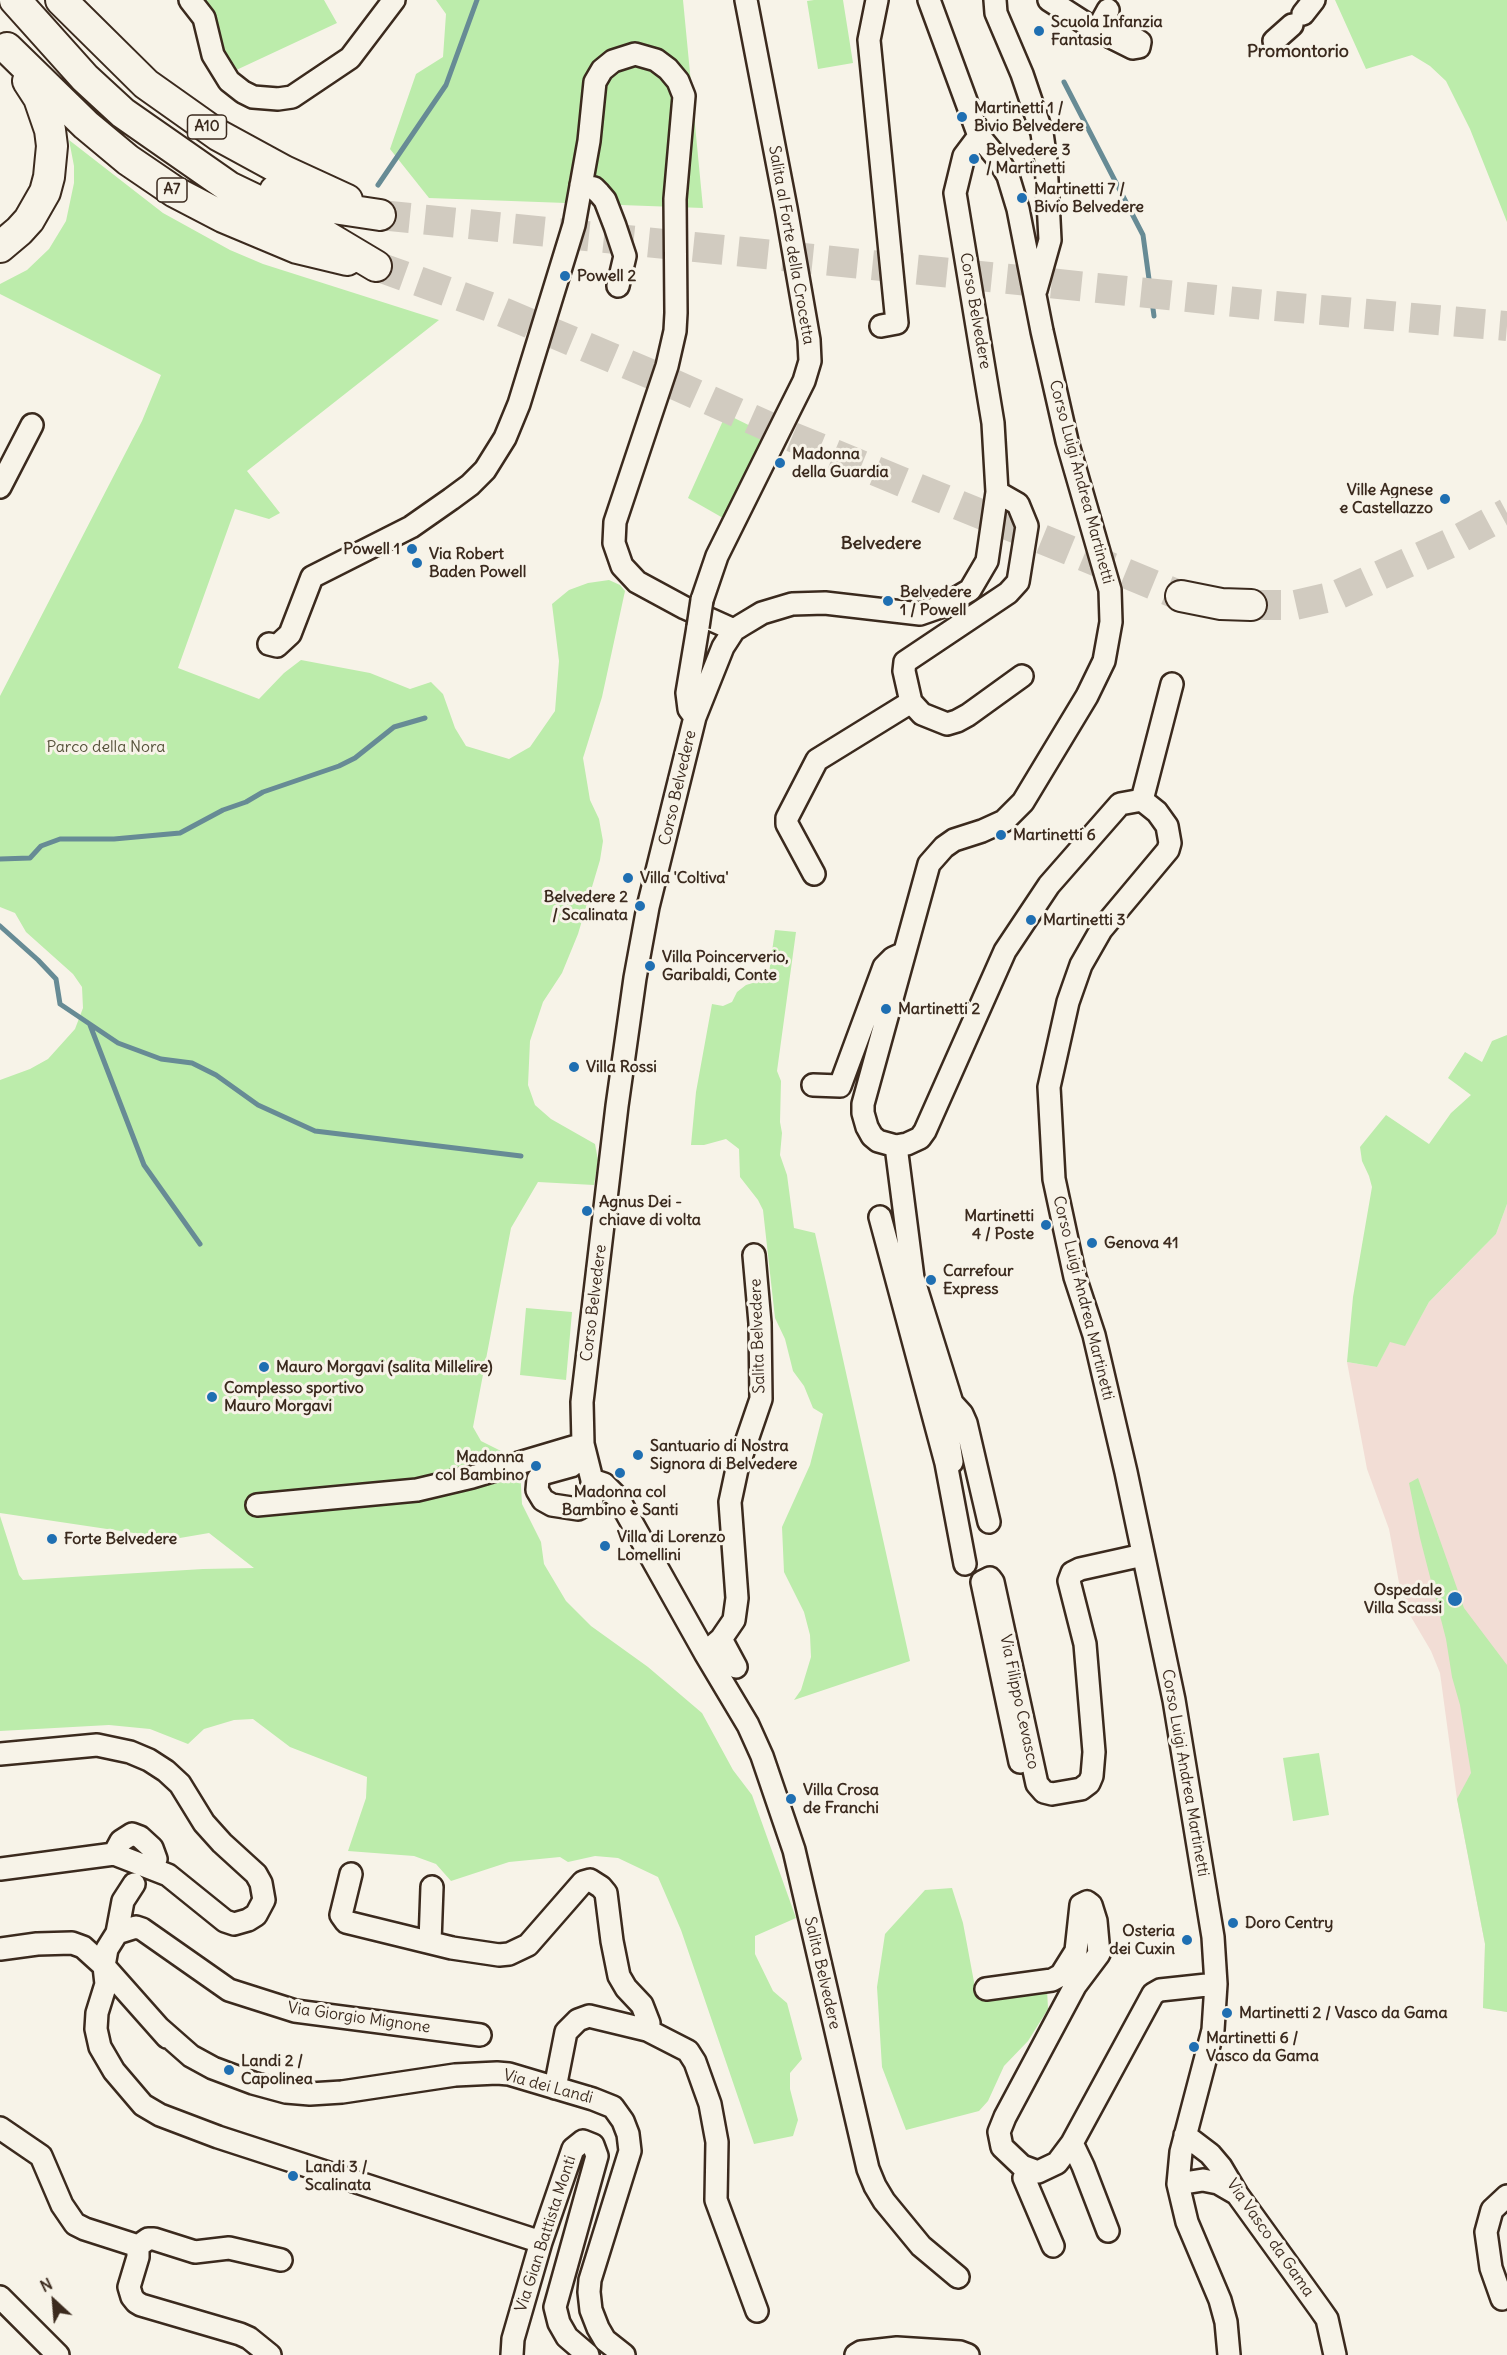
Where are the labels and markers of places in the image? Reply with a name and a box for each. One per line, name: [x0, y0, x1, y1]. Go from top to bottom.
place label: Scuola Infanzia Fantasia: [1051, 12, 1163, 50]
marker: Scuola Infanzia Fantasia: [1032, 24, 1046, 38]
place label: Martinetti 1 / Bivio Belvedere: [974, 98, 1084, 136]
marker: Martinetti 1 / Bivio Belvedere: [955, 110, 969, 124]
place label: Belvedere 3 / Martinetti: [986, 140, 1071, 178]
marker: Belvedere 3 / Martinetti: [967, 152, 981, 166]
place label: Martinetti 7 / Bivio Belvedere: [1034, 179, 1144, 217]
marker: Martinetti 7 / Bivio Belvedere: [1015, 191, 1029, 205]
place label: Powell 2: [577, 266, 636, 286]
marker: Powell 2: [558, 269, 572, 283]
place label: Madonna della Guardia: [792, 444, 889, 482]
marker: Madonna della Guardia: [773, 456, 787, 470]
place label: Ville Agnese e Castellazzo: [1339, 480, 1433, 518]
marker: Ville Agnese e Castellazzo: [1438, 492, 1452, 506]
place label: Powell 1: [343, 539, 400, 559]
marker: Powell 1: [405, 542, 419, 556]
place label: Via Robert Baden Powell: [429, 544, 526, 582]
marker: Via Robert Baden Powell: [410, 556, 424, 570]
place label: Belvedere 1 / Powell: [900, 582, 972, 620]
marker: Belvedere 1 / Powell: [881, 594, 895, 608]
place label: Martinetti 6: [1013, 825, 1096, 845]
marker: Martinetti 6: [994, 828, 1008, 842]
place label: Villa 'Coltiva': [640, 868, 729, 888]
marker: Villa 'Coltiva': [621, 871, 635, 885]
place label: Belvedere 2 / Scalinata: [544, 887, 628, 925]
marker: Belvedere 2 / Scalinata: [633, 899, 647, 913]
place label: Martinetti 3: [1043, 910, 1126, 930]
marker: Martinetti 3: [1024, 913, 1038, 927]
place label: Villa Poincerverio, Garibaldi, Conte: [662, 947, 789, 985]
marker: Villa Poincerverio, Garibaldi, Conte: [643, 959, 657, 973]
place label: Martinetti 2: [898, 999, 980, 1019]
marker: Martinetti 2: [879, 1002, 893, 1016]
place label: Villa Rossi: [586, 1057, 657, 1077]
marker: Villa Rossi: [567, 1060, 581, 1074]
place label: Agnus Dei - chiave di volta: [599, 1192, 701, 1230]
marker: Agnus Dei - chiave di volta: [580, 1204, 594, 1218]
place label: Martinetti 4 / Poste: [964, 1206, 1034, 1244]
marker: Martinetti 4 / Poste: [1039, 1218, 1053, 1232]
place label: Genova 41: [1104, 1233, 1178, 1253]
marker: Genova 41: [1085, 1236, 1099, 1250]
place label: Carrefour Express: [943, 1261, 1014, 1299]
marker: Carrefour Express: [924, 1273, 938, 1287]
place label: Mauro Morgavi (salita Millelire): [276, 1357, 493, 1377]
marker: Mauro Morgavi (salita Millelire): [257, 1360, 271, 1374]
place label: Complesso sportivo Mauro Morgavi: [224, 1378, 364, 1416]
marker: Complesso sportivo Mauro Morgavi: [205, 1390, 219, 1404]
place label: Santuario di Nostra Signora di Belvedere: [650, 1436, 797, 1474]
place label: Madonna col Bambino: [435, 1447, 524, 1485]
marker: Santuario di Nostra Signora di Belvedere: [631, 1448, 645, 1462]
marker: Madonna col Bambino: [529, 1459, 543, 1473]
marker: Madonna col Bambino e Santi: [613, 1466, 627, 1480]
place label: Madonna col Bambino e Santi: [562, 1482, 678, 1520]
place label: Villa di Lorenzo Lomellini: [617, 1527, 725, 1565]
place label: Forte Belvedere: [64, 1529, 177, 1549]
marker: Forte Belvedere: [45, 1532, 59, 1546]
marker: Villa di Lorenzo Lomellini: [598, 1539, 612, 1553]
place label: Ospedale Villa Scassi: [1364, 1580, 1442, 1618]
marker: Ospedale Villa Scassi: [1446, 1590, 1464, 1608]
place label: Villa Crosa de Franchi: [803, 1780, 879, 1818]
marker: Villa Crosa de Franchi: [784, 1792, 798, 1806]
place label: Doro Centry: [1245, 1913, 1333, 1933]
marker: Doro Centry: [1226, 1916, 1240, 1930]
place label: Osteria dei Cuxin: [1109, 1921, 1175, 1959]
marker: Osteria dei Cuxin: [1180, 1933, 1194, 1947]
place label: Martinetti 2 / Vasco da Gama: [1239, 2003, 1448, 2023]
marker: Martinetti 2 / Vasco da Gama: [1220, 2006, 1234, 2020]
place label: Martinetti 6 / Vasco da Gama: [1206, 2028, 1319, 2066]
marker: Martinetti 6 / Vasco da Gama: [1187, 2040, 1201, 2054]
place label: Landi 2 / Capolinea: [241, 2051, 313, 2089]
marker: Landi 2 / Capolinea: [222, 2063, 236, 2077]
place label: Landi 3 / Scalinata: [305, 2157, 371, 2195]
marker: Landi 3 / Scalinata: [286, 2169, 300, 2183]

